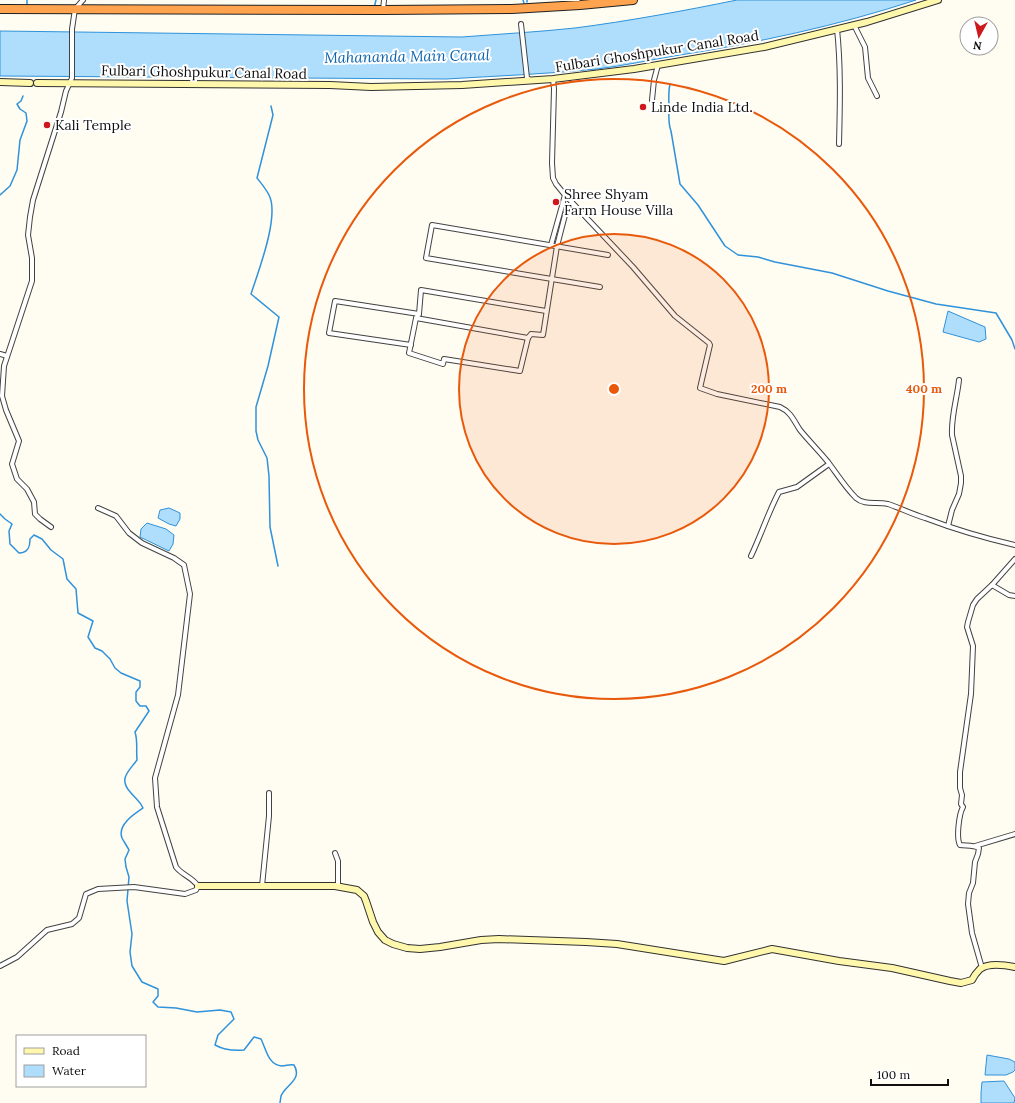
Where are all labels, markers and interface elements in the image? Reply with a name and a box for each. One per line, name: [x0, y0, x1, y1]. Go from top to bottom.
north arrow: [959, 16, 999, 56]
street label: Fulbari Ghoshpukur Canal Road: [554, 26, 760, 76]
text: N: [972, 38, 983, 53]
water label: Mahananda Main Canal: [324, 45, 491, 67]
street label: Fulbari Ghoshpukur Canal Road: [101, 61, 307, 83]
place label: Linde India Ltd.: [651, 98, 753, 116]
marker: Linde India Ltd.: [638, 102, 648, 112]
place label: Kali Temple: [55, 116, 132, 134]
marker: Kali Temple: [42, 120, 52, 130]
place label: Shree Shyam Farm House Villa: [564, 185, 673, 219]
marker: Shree Shyam Farm House Villa: [551, 197, 561, 207]
text: 200 m: [751, 381, 787, 396]
text: 400 m: [906, 381, 942, 396]
centre of rings: [607, 382, 621, 396]
legend: [16, 1035, 146, 1087]
text: Road: [52, 1043, 80, 1058]
scale bar: [871, 1061, 948, 1087]
text: Water: [52, 1063, 87, 1078]
text: 100 m: [877, 1067, 910, 1082]

